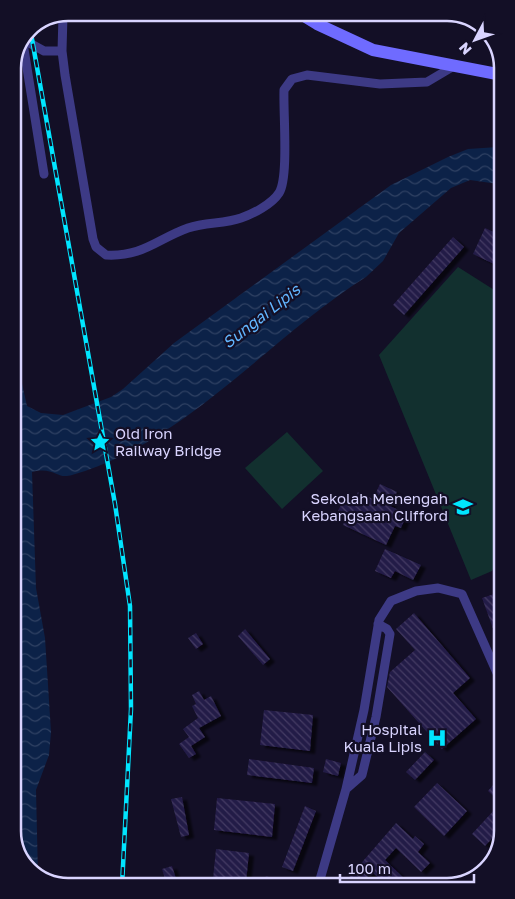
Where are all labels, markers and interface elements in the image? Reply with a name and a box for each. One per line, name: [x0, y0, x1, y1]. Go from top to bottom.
north arrow: [450, 15, 500, 65]
text: N: [455, 39, 475, 58]
water label: Sungai Lipis: [218, 279, 305, 352]
place label: Old Iron Railway Bridge: [115, 424, 222, 459]
place icon: Old Iron Railway Bridge: [89, 431, 111, 453]
place label: Sekolah Menengah Kebangsaan Clifford: [301, 489, 448, 524]
school or university icon: Sekolah Menengah Kebangsaan Clifford: [452, 496, 474, 518]
place label: Hospital Kuala Lipis: [344, 720, 422, 755]
hospital icon: Hospital Kuala Lipis: [426, 727, 448, 749]
scale bar: [340, 852, 474, 884]
text: 100 m: [348, 859, 391, 877]

